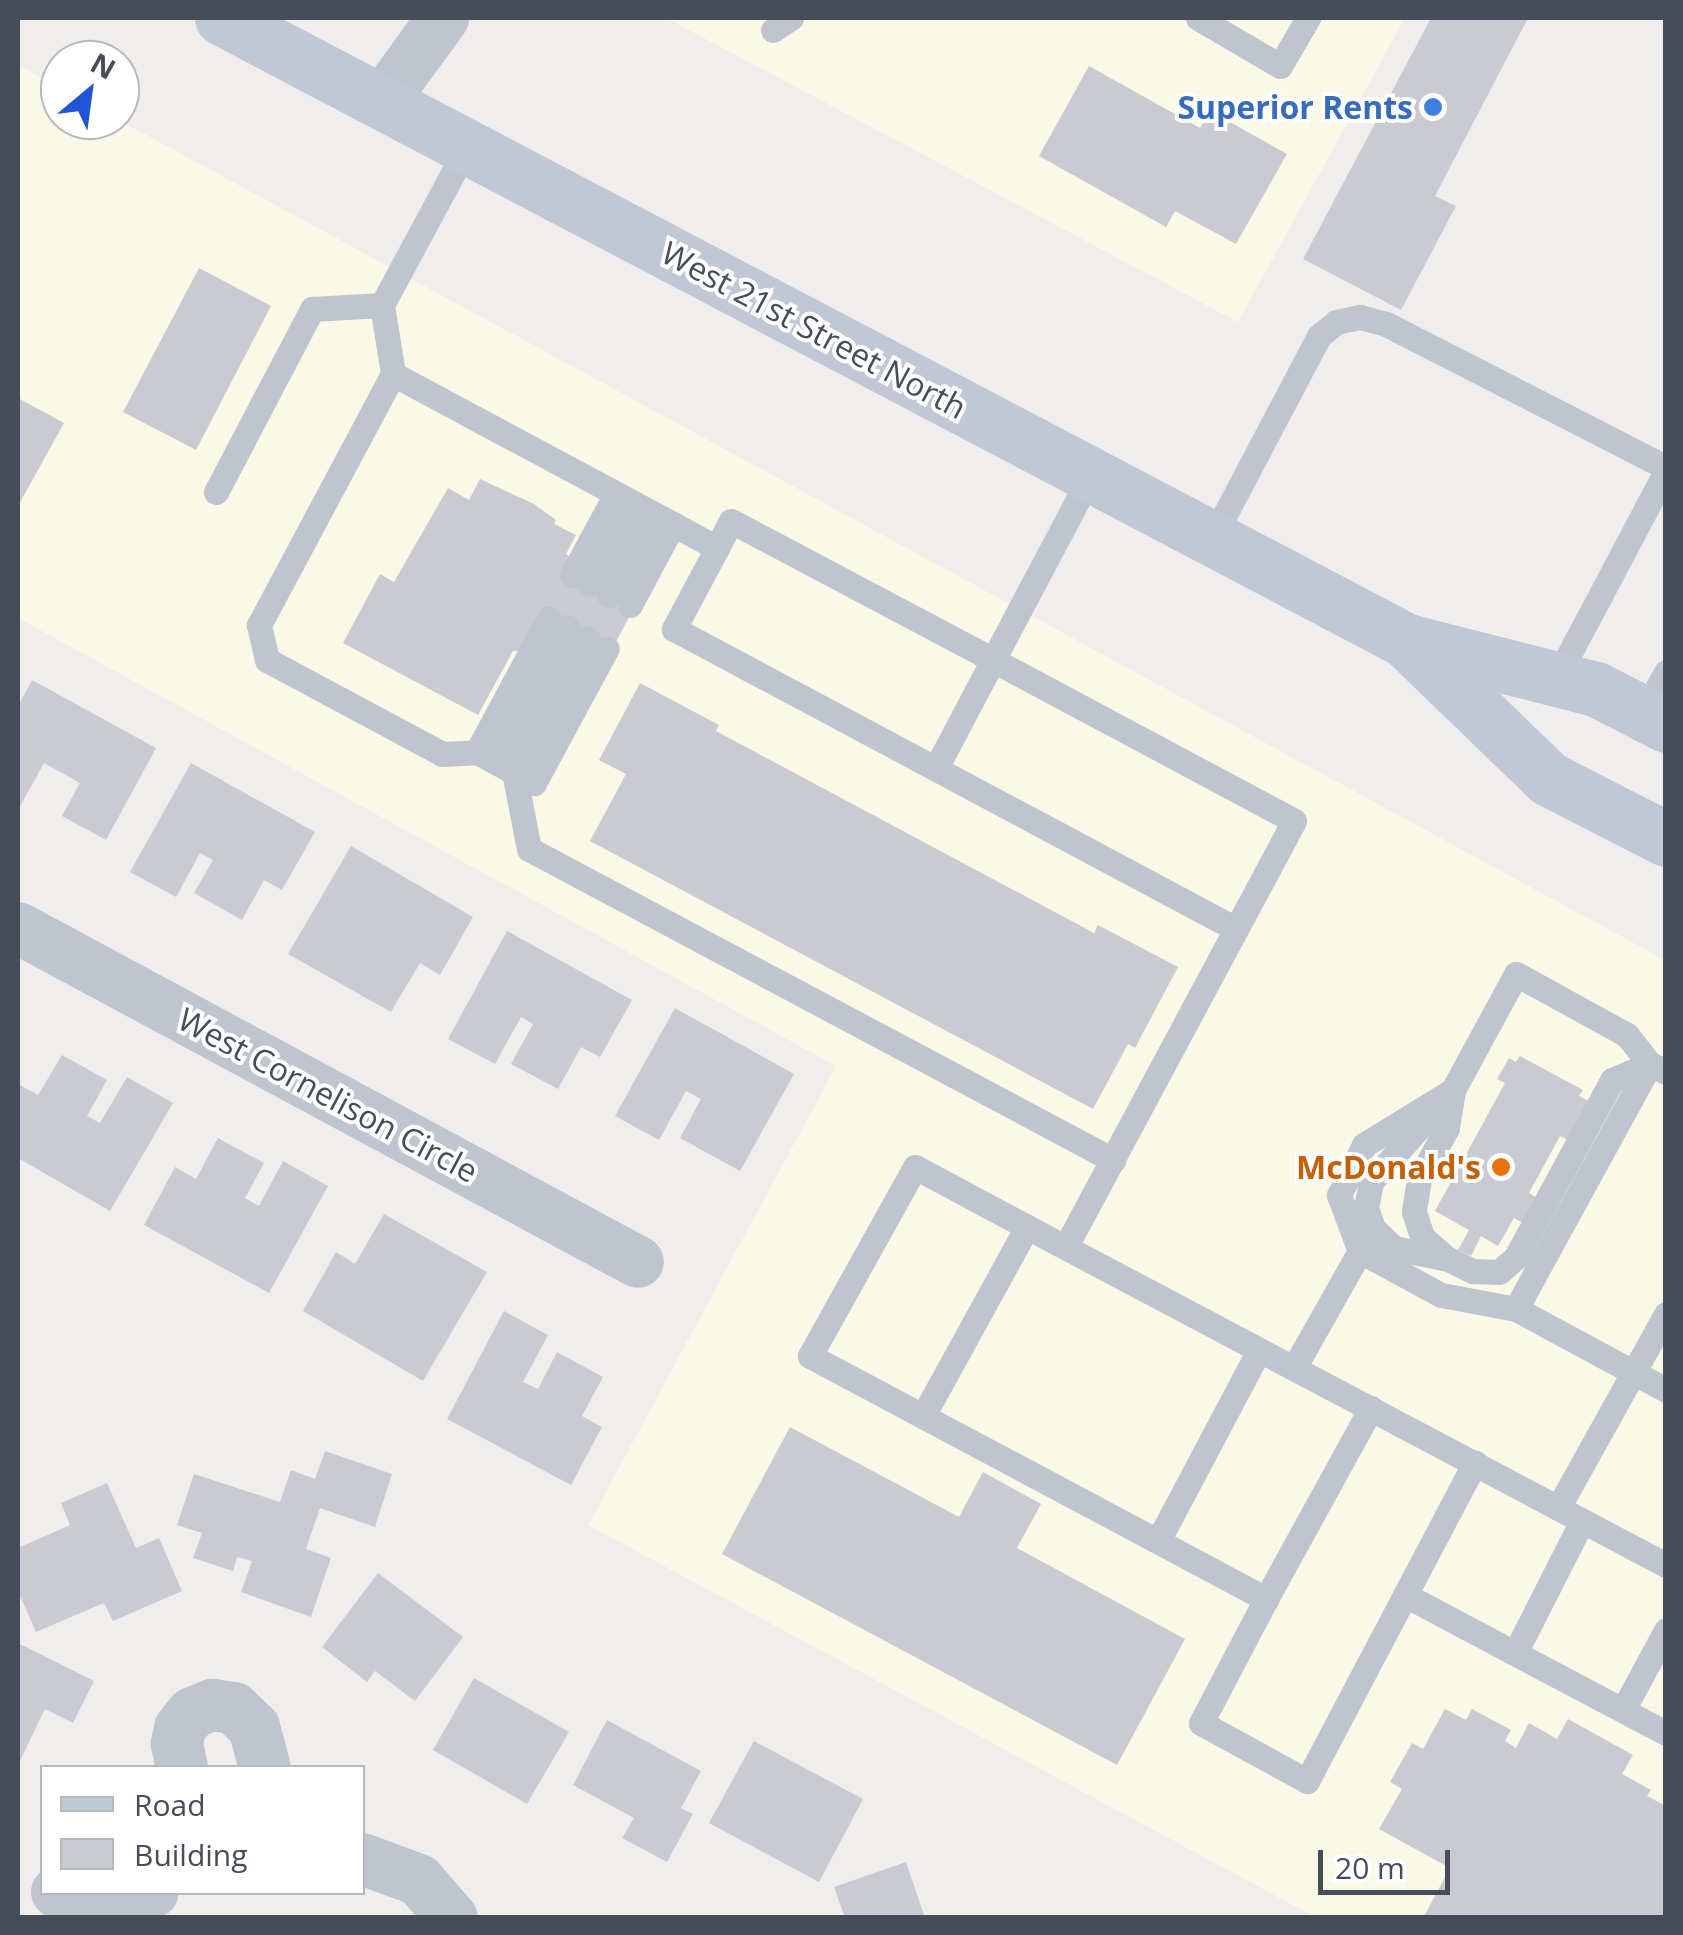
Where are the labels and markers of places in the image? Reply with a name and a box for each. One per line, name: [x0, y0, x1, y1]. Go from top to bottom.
place label: Superior Rents: [1177, 88, 1413, 126]
marker: Superior Rents: [1422, 96, 1444, 118]
place label: McDonald's: [1296, 1148, 1481, 1186]
marker: McDonald's: [1490, 1156, 1512, 1178]

